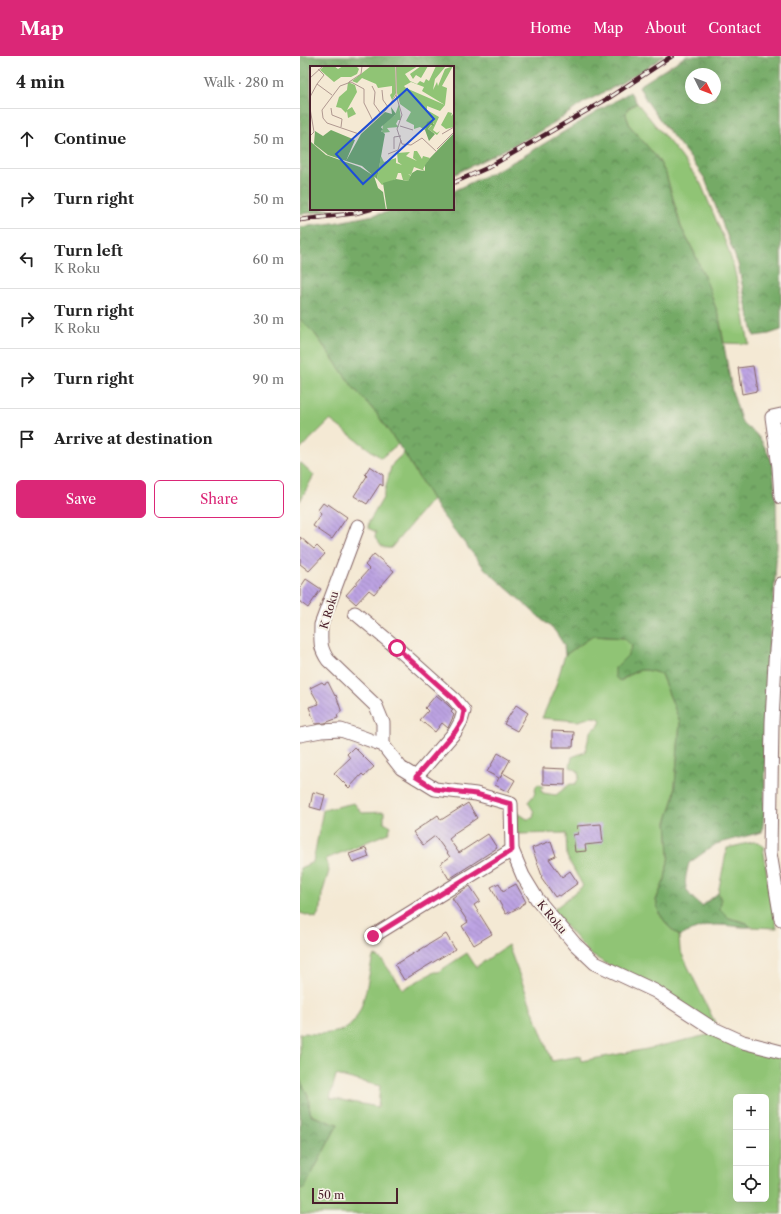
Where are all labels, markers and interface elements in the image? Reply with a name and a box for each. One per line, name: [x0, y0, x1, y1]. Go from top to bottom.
text: Map: [20, 17, 64, 40]
text: Home: [530, 19, 571, 37]
text: Map: [593, 19, 623, 37]
text: About: [645, 19, 686, 37]
text: Contact: [708, 19, 761, 37]
inset map: [310, 66, 454, 210]
north arrow: [685, 68, 721, 104]
text: 4 min: [16, 72, 65, 92]
text: Walk · 280 m: [203, 74, 284, 90]
icon: ahead: [16, 128, 38, 150]
text: Continue: [54, 129, 126, 148]
text: 50 m: [253, 131, 284, 147]
icon: right: [16, 188, 38, 210]
text: Turn right: [54, 189, 134, 208]
text: 50 m: [253, 191, 284, 207]
text: Turn left: [54, 241, 123, 260]
icon: left: [16, 248, 38, 270]
text: 60 m: [253, 251, 284, 267]
text: K Roku: [54, 260, 100, 276]
text: Turn right: [54, 301, 134, 320]
icon: right: [16, 308, 38, 330]
text: 30 m: [253, 311, 284, 327]
text: K Roku: [54, 320, 100, 336]
icon: right: [16, 368, 38, 390]
text: Turn right: [54, 369, 134, 388]
text: 90 m: [253, 371, 284, 387]
icon: arrive: [16, 428, 38, 450]
text: Arrive at destination: [54, 429, 213, 448]
button: Save: [16, 480, 146, 518]
button: Share: [154, 480, 284, 518]
street label: K Roku: [317, 589, 341, 631]
route start: [388, 639, 406, 657]
street label: K Roku: [534, 898, 570, 937]
route end: [364, 927, 382, 945]
map controls: [733, 1094, 769, 1202]
button: +: [733, 1094, 769, 1130]
button: −: [733, 1130, 769, 1166]
button: locate: [733, 1166, 769, 1202]
scale bar: [312, 1186, 398, 1205]
text: 50 m: [318, 1188, 344, 1202]

